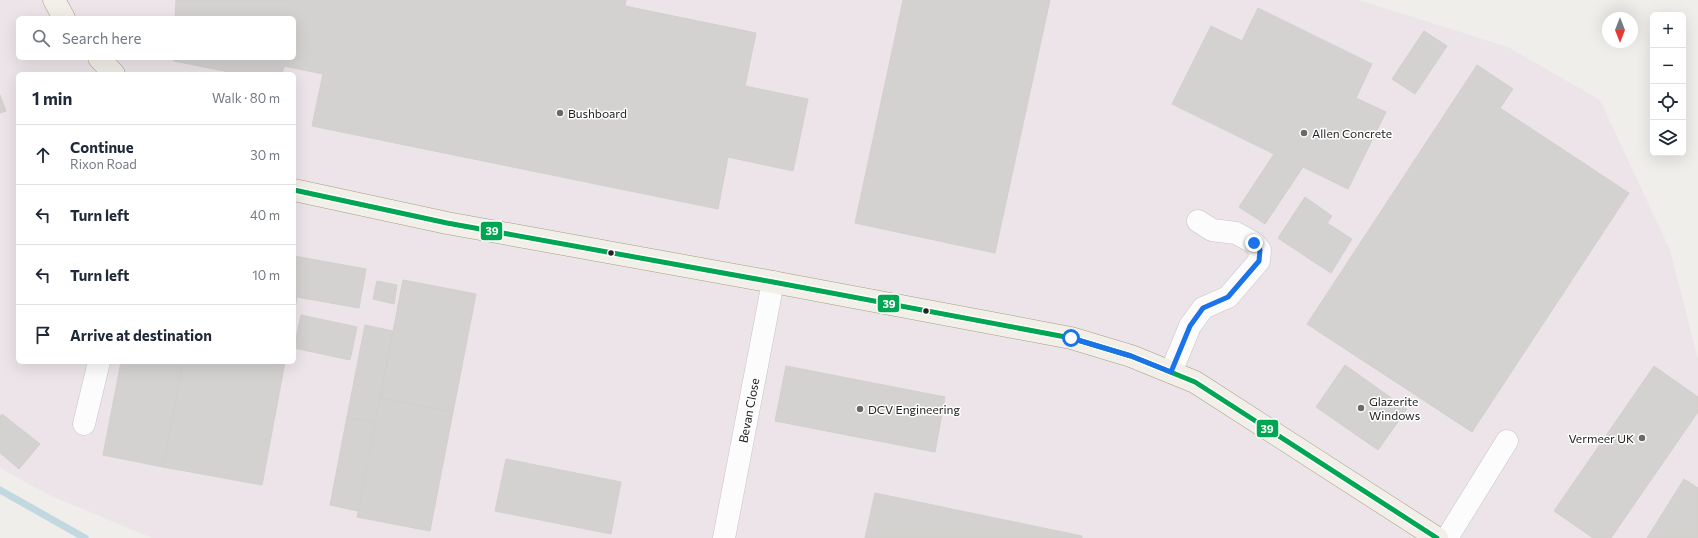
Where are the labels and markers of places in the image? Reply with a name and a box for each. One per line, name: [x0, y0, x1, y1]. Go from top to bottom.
place label: Bushboard: [568, 106, 627, 120]
marker: Bushboard: [555, 108, 565, 118]
place label: Allen Concrete: [1312, 126, 1392, 140]
marker: Allen Concrete: [1299, 128, 1309, 138]
unlabelled marker: [606, 248, 616, 258]
unlabelled marker: [921, 306, 931, 316]
place label: Glazerite Windows: [1369, 394, 1420, 422]
place label: DCV Engineering: [868, 402, 960, 416]
marker: Glazerite Windows: [1356, 403, 1366, 413]
marker: DCV Engineering: [855, 404, 865, 414]
place label: Vermeer UK: [1568, 431, 1634, 445]
marker: Vermeer UK: [1637, 433, 1647, 443]

